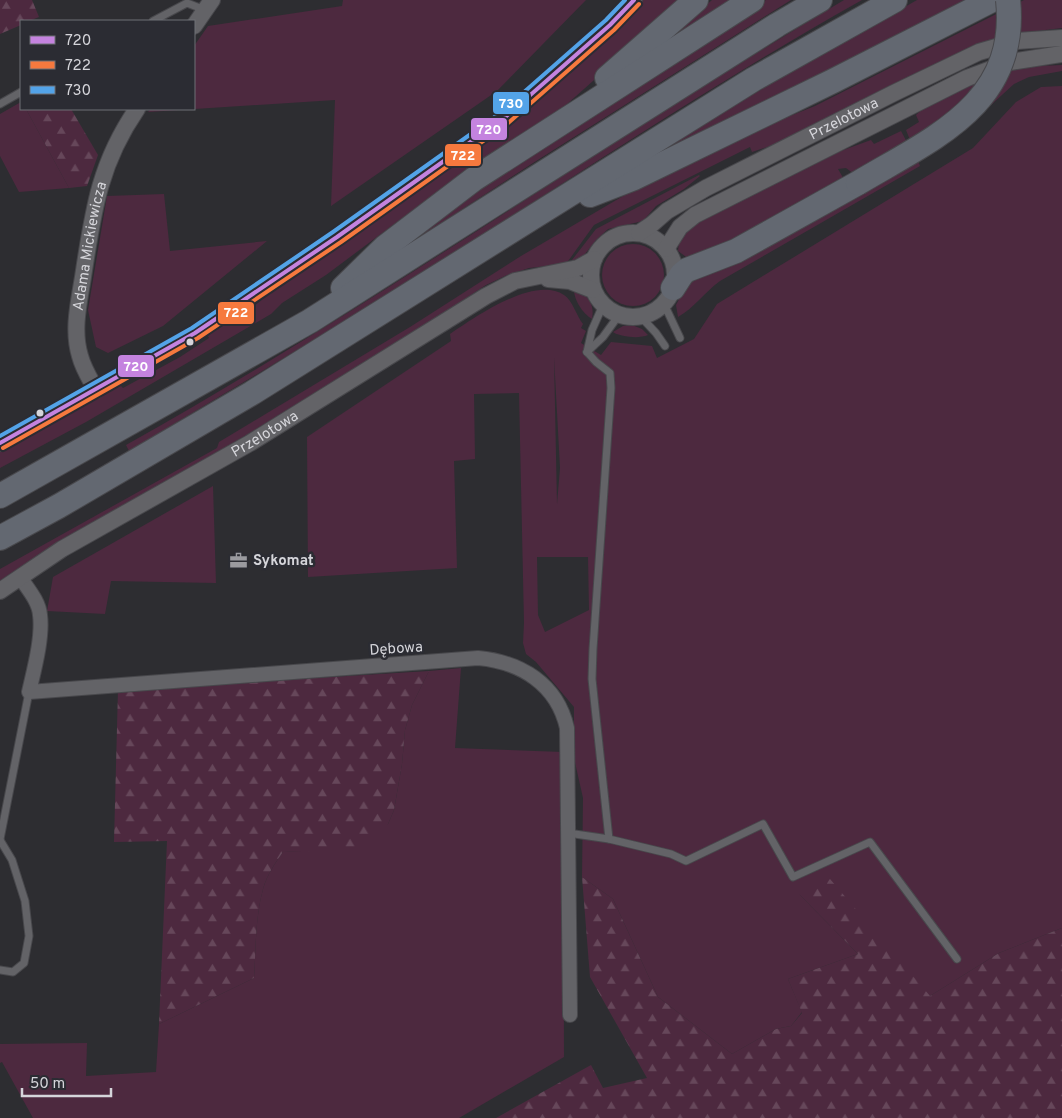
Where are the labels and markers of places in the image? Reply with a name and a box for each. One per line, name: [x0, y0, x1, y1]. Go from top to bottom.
unlabelled marker: [185, 337, 195, 347]
unlabelled marker: [35, 408, 45, 418]
office icon: Sykomat: [229, 550, 249, 570]
place label: Sykomat: [253, 552, 314, 571]

